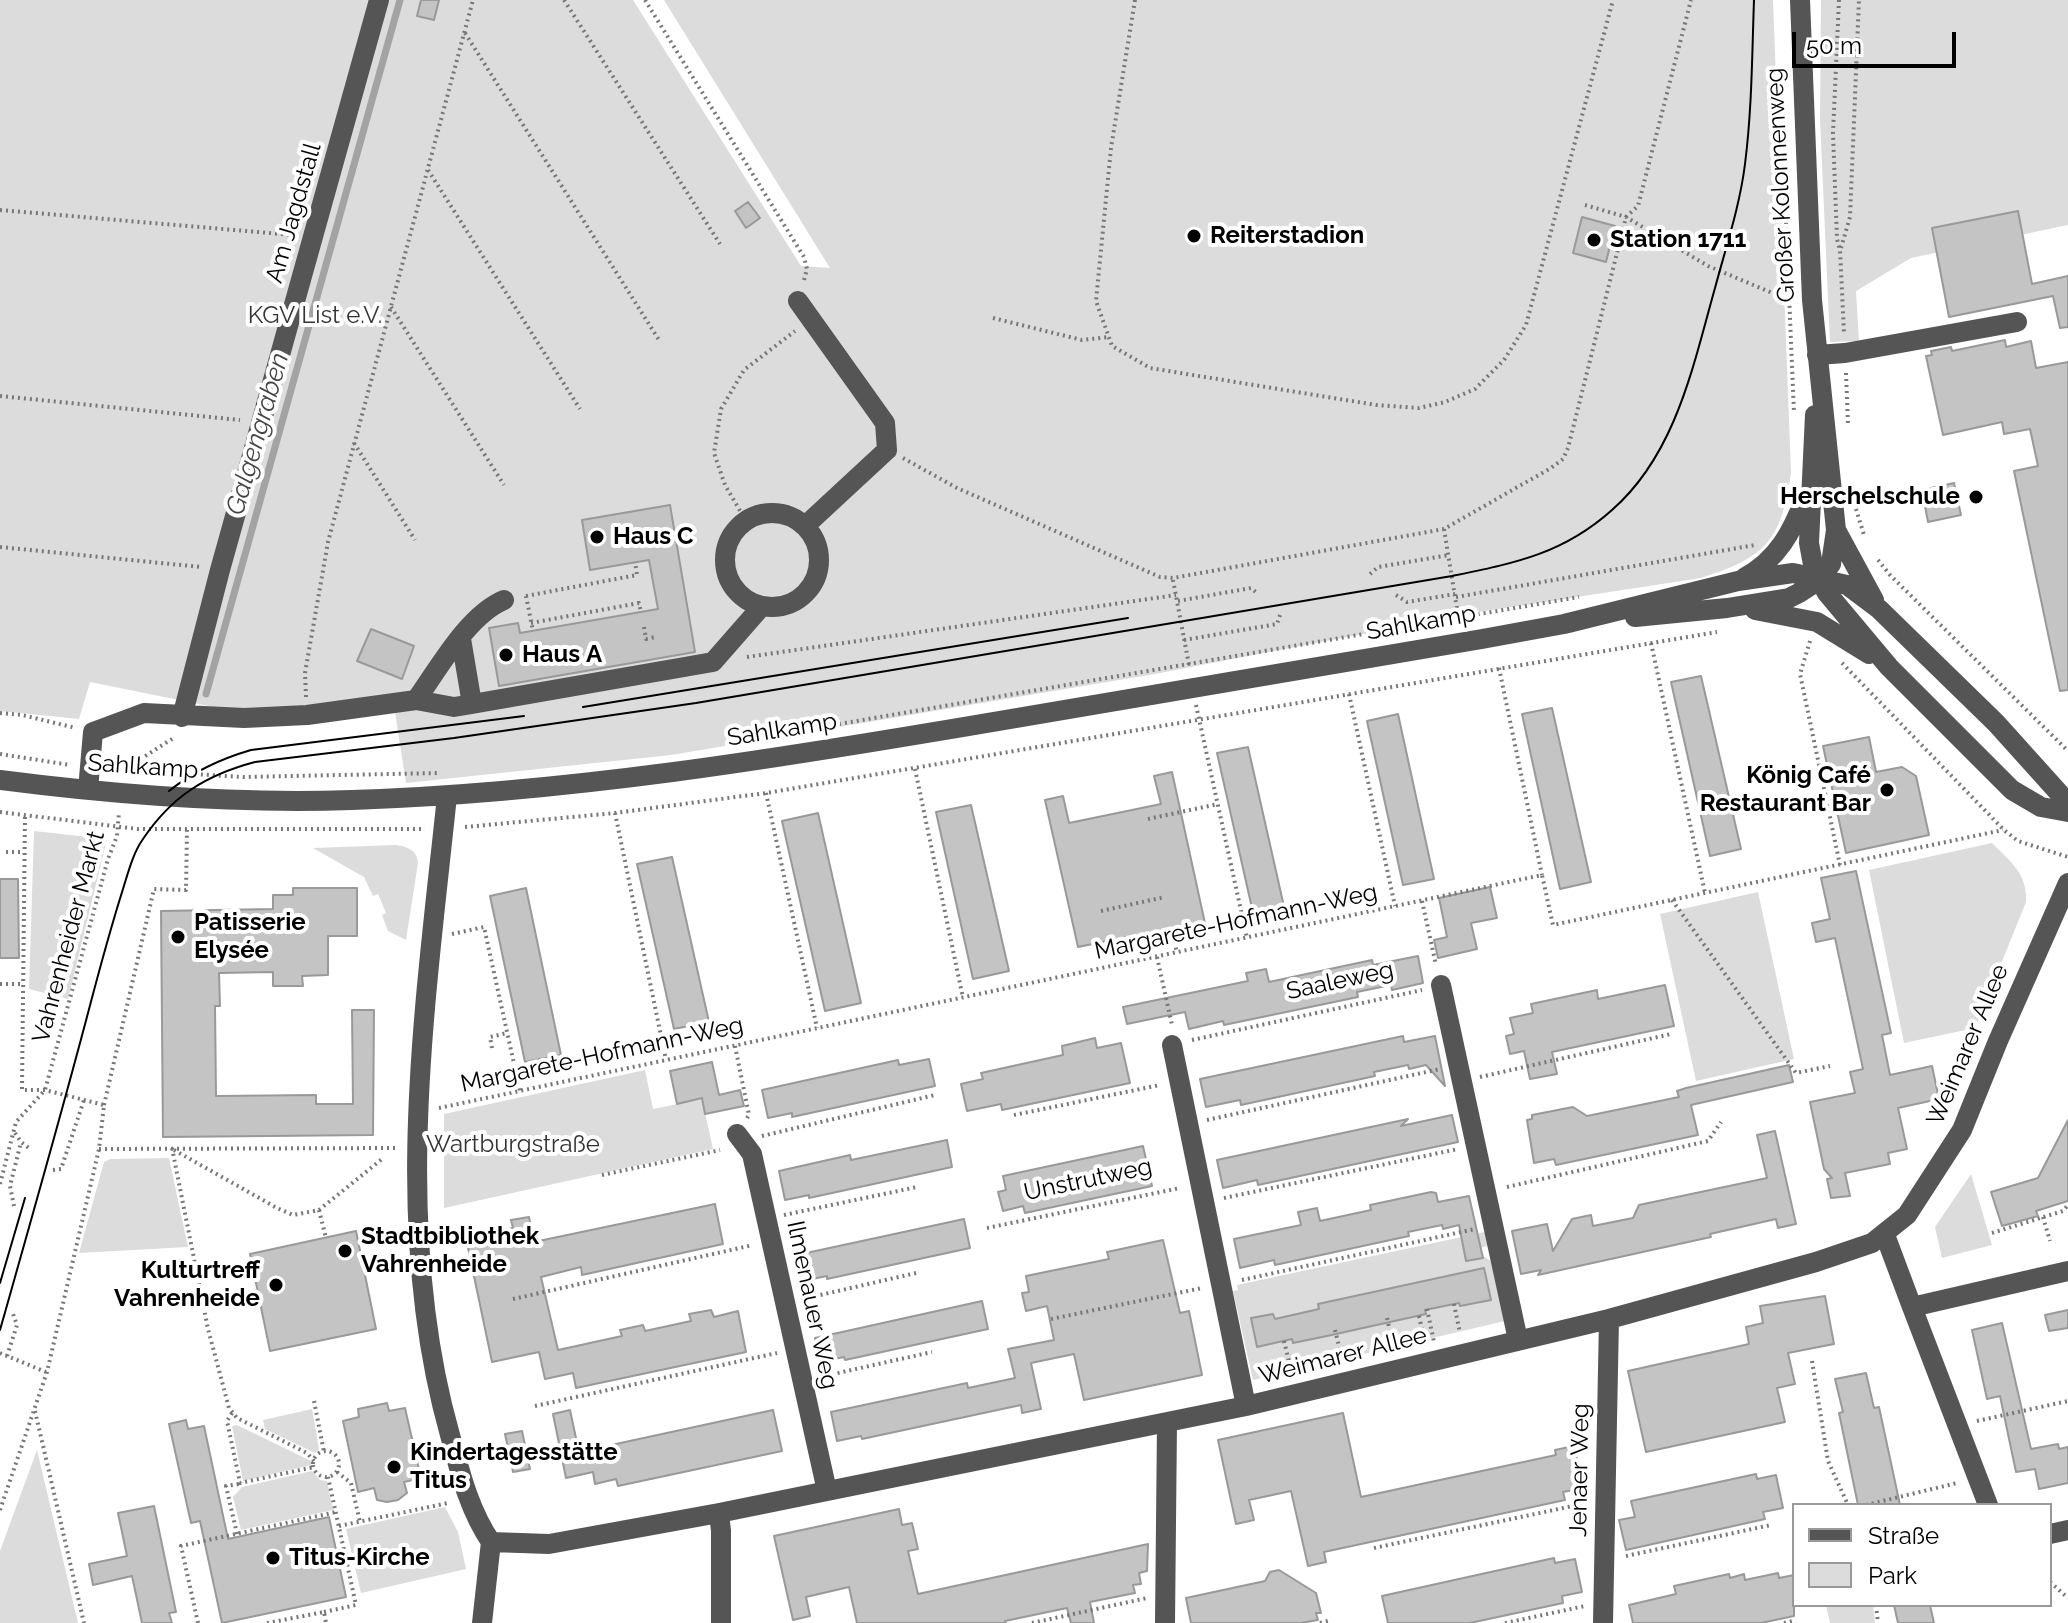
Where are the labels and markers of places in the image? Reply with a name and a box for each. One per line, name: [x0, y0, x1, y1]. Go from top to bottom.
place label: Reiterstadion: [1210, 222, 1364, 250]
place label: Station 1711: [1610, 226, 1746, 254]
marker: Reiterstadion: [1185, 227, 1203, 245]
marker: Station 1711: [1585, 231, 1603, 249]
place label: Herschelschule: [1780, 483, 1960, 511]
marker: Herschelschule: [1967, 488, 1985, 506]
place label: Haus C: [613, 523, 693, 551]
marker: Haus C: [588, 528, 606, 546]
place label: Haus A: [522, 641, 602, 669]
marker: Haus A: [497, 646, 515, 664]
place label: König Café Restaurant Bar: [1700, 762, 1871, 818]
marker: König Café Restaurant Bar: [1878, 781, 1896, 799]
place label: Patisserie Elysée: [194, 909, 306, 965]
marker: Patisserie Elysée: [169, 928, 187, 946]
place label: Stadtbibliothek Vahrenheide: [361, 1223, 539, 1279]
marker: Stadtbibliothek Vahrenheide: [336, 1242, 354, 1260]
place label: Kulturtreff Vahrenheide: [114, 1257, 260, 1313]
marker: Kulturtreff Vahrenheide: [267, 1276, 285, 1294]
place label: Kindertagesstätte Titus: [410, 1439, 618, 1495]
marker: Kindertagesstätte Titus: [385, 1458, 403, 1476]
place label: Titus-Kirche: [289, 1544, 430, 1572]
marker: Titus-Kirche: [264, 1549, 282, 1567]

